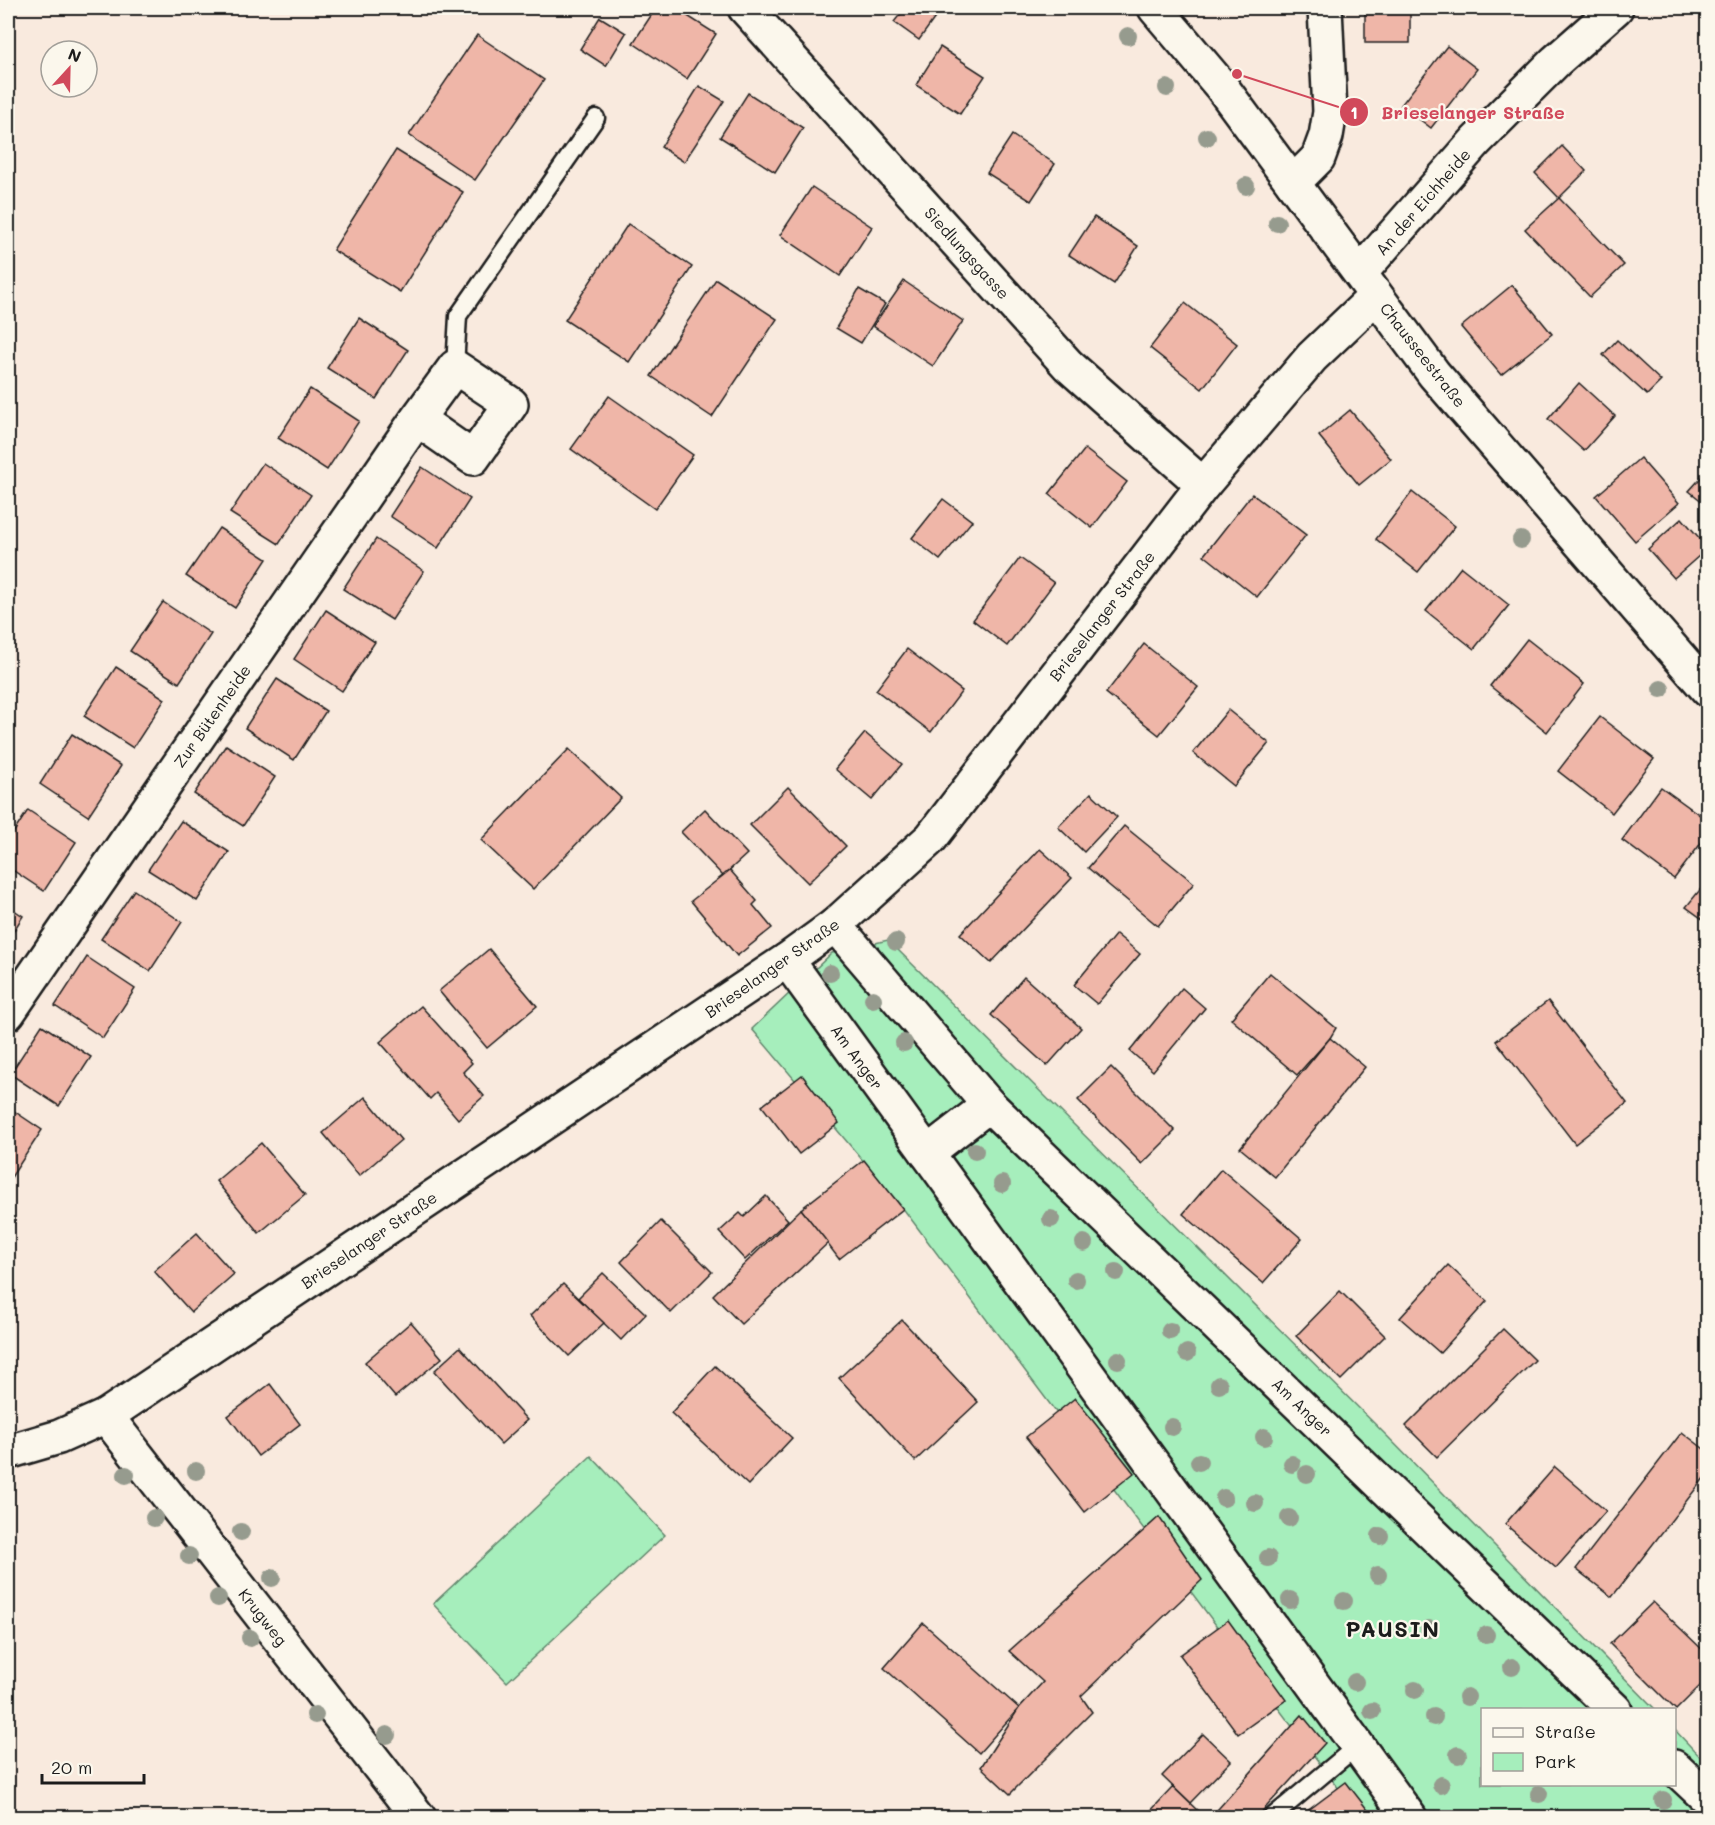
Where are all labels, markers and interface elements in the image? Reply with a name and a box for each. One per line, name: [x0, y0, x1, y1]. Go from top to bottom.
north arrow: [39, 39, 99, 99]
text: N: [65, 43, 84, 67]
callout: Brieselanger Straße: [1339, 94, 1577, 130]
text: 1: [1350, 100, 1358, 124]
text: Brieselanger Straße: [1381, 100, 1565, 124]
street label: An der Eichheide: [1371, 144, 1475, 259]
street label: Siedlungsgasse: [920, 202, 1014, 303]
street label: Chausseestraße: [1376, 298, 1471, 411]
street label: Brieselanger Straße: [1044, 546, 1159, 685]
street label: Zur Bütenheide: [168, 660, 255, 771]
street label: Brieselanger Straße: [700, 913, 843, 1022]
street label: Am Anger: [827, 1020, 888, 1094]
street label: Brieselanger Straße: [297, 1186, 441, 1293]
street label: Am Anger: [1268, 1373, 1337, 1441]
street label: Krugweg: [234, 1584, 292, 1650]
district label: PAUSIN: [1346, 1614, 1440, 1643]
legend: [1481, 1708, 1676, 1786]
text: Straße: [1535, 1719, 1596, 1743]
scale bar: [42, 1747, 144, 1785]
text: Park: [1535, 1749, 1576, 1773]
text: 20 m: [51, 1755, 92, 1779]

